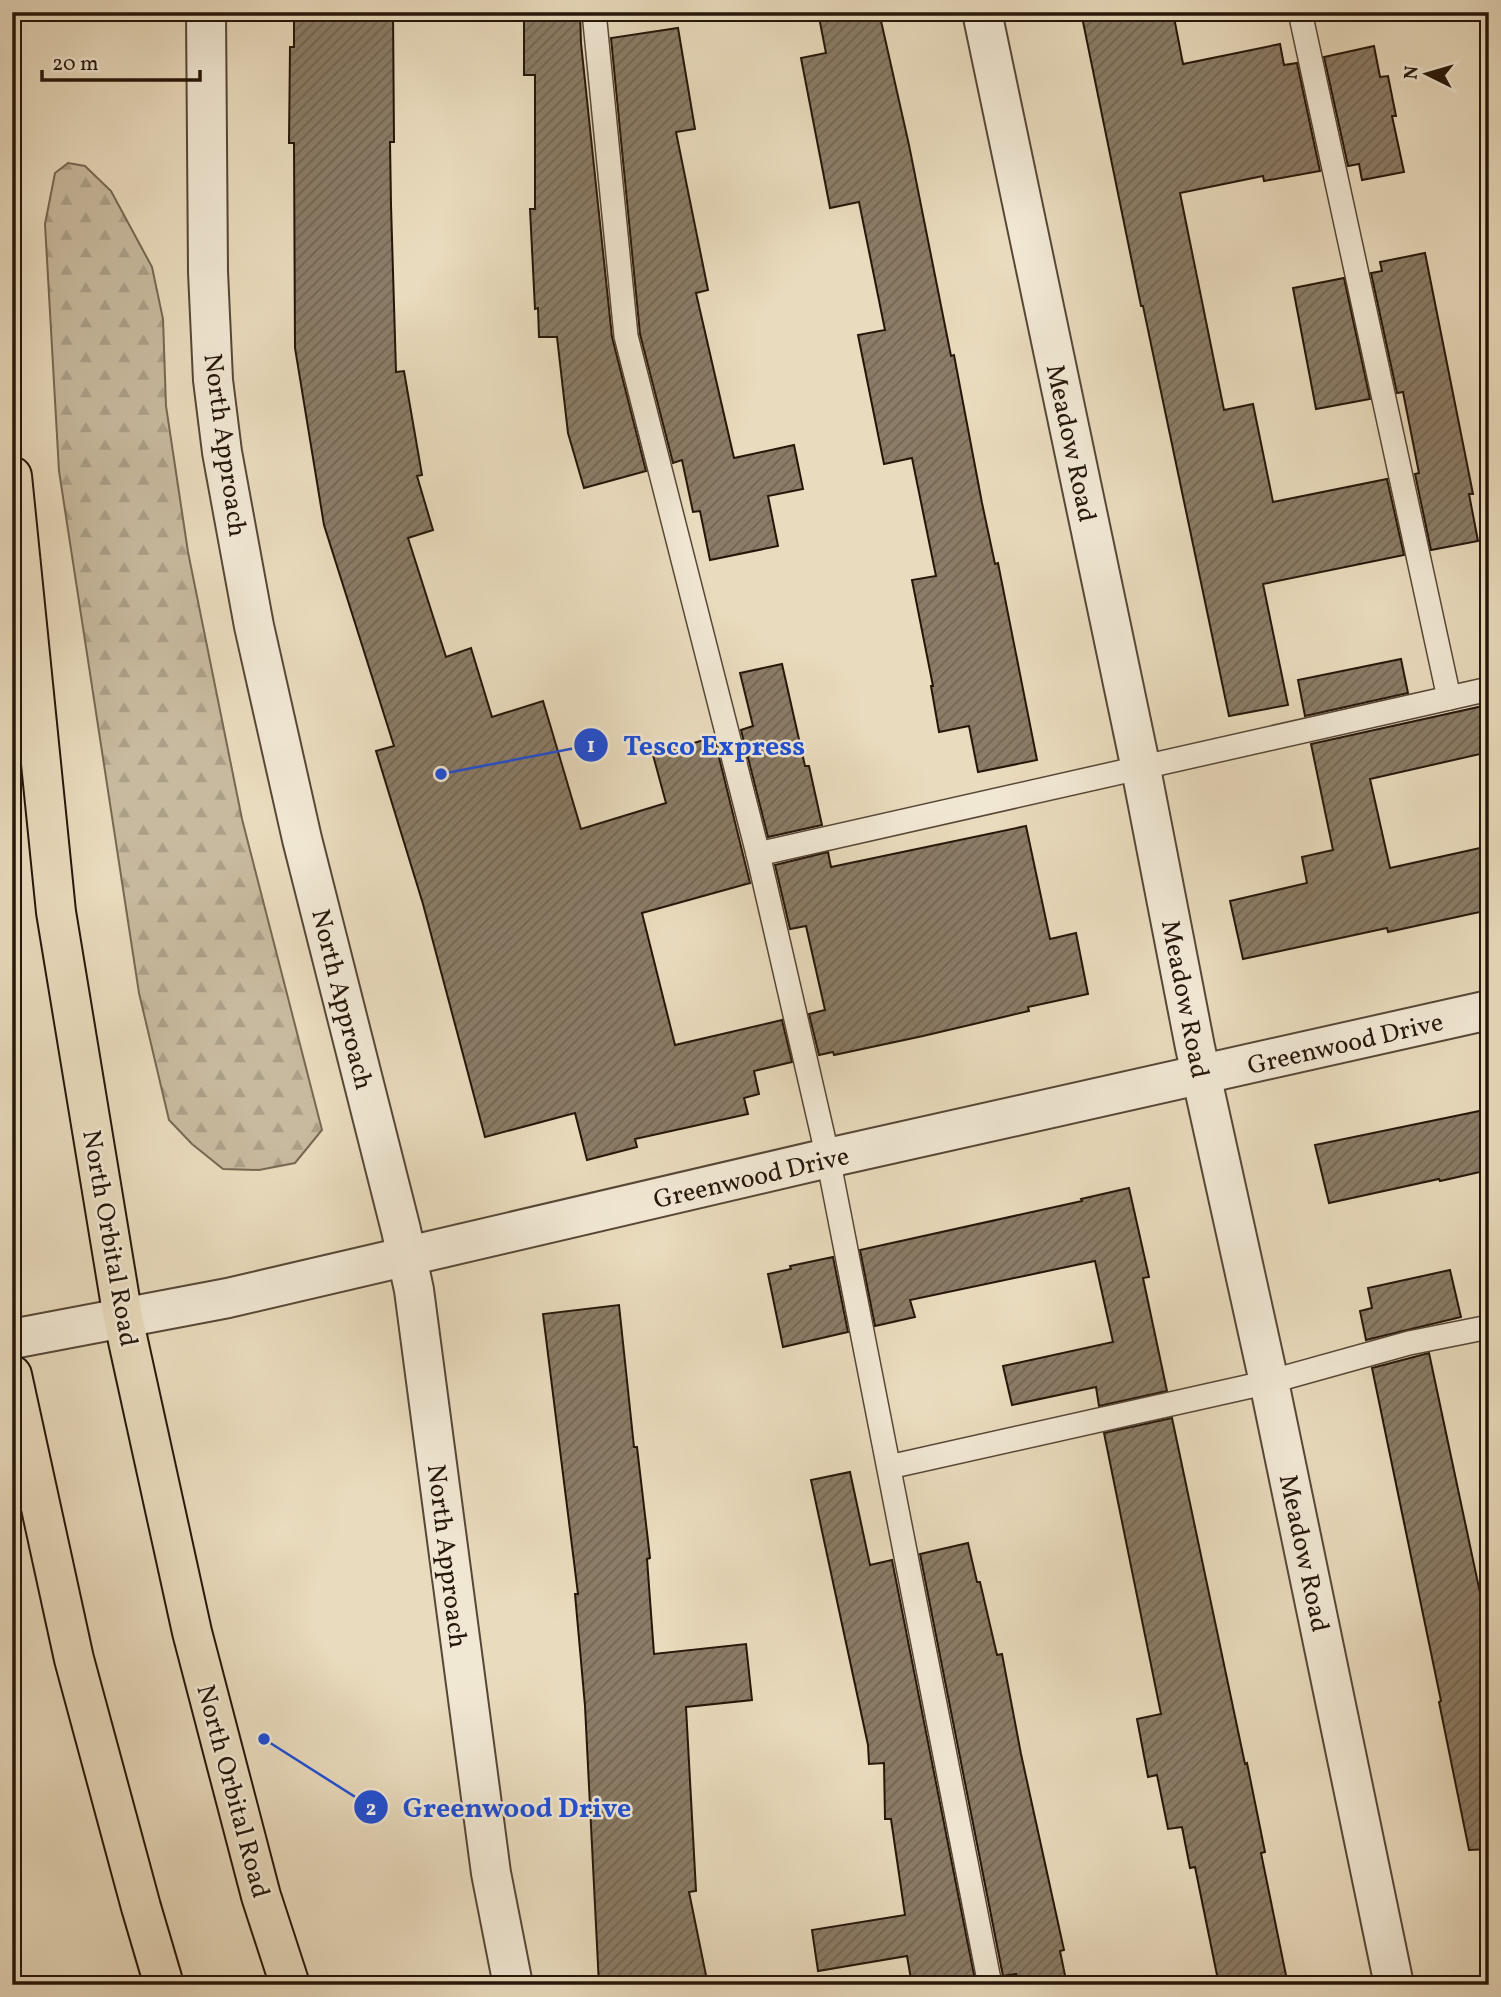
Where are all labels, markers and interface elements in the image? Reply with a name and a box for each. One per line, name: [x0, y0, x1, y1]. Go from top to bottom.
scale bar: [42, 38, 200, 82]
north arrow: [1392, 38, 1462, 108]
text: 20 m: [52, 50, 98, 79]
text: N: [1399, 64, 1426, 81]
street label: North Approach: [193, 351, 255, 539]
street label: Meadow Road: [1036, 361, 1104, 526]
callout: Tesco Express: [574, 721, 819, 770]
text: Tesco Express: [623, 728, 805, 767]
text: 1: [587, 732, 595, 761]
street label: North Approach: [301, 905, 381, 1094]
street label: Meadow Road: [1151, 917, 1217, 1082]
street label: Greenwood Drive: [1244, 1005, 1447, 1085]
street label: North Orbital Road: [72, 1127, 146, 1350]
street label: Greenwood Drive: [650, 1139, 853, 1219]
street label: North Approach: [417, 1462, 475, 1650]
street label: Meadow Road: [1269, 1471, 1337, 1636]
street label: North Orbital Road: [186, 1681, 278, 1902]
callout: Greenwood Drive: [354, 1783, 645, 1832]
text: Greenwood Drive: [403, 1790, 631, 1829]
text: 2: [366, 1795, 376, 1824]

